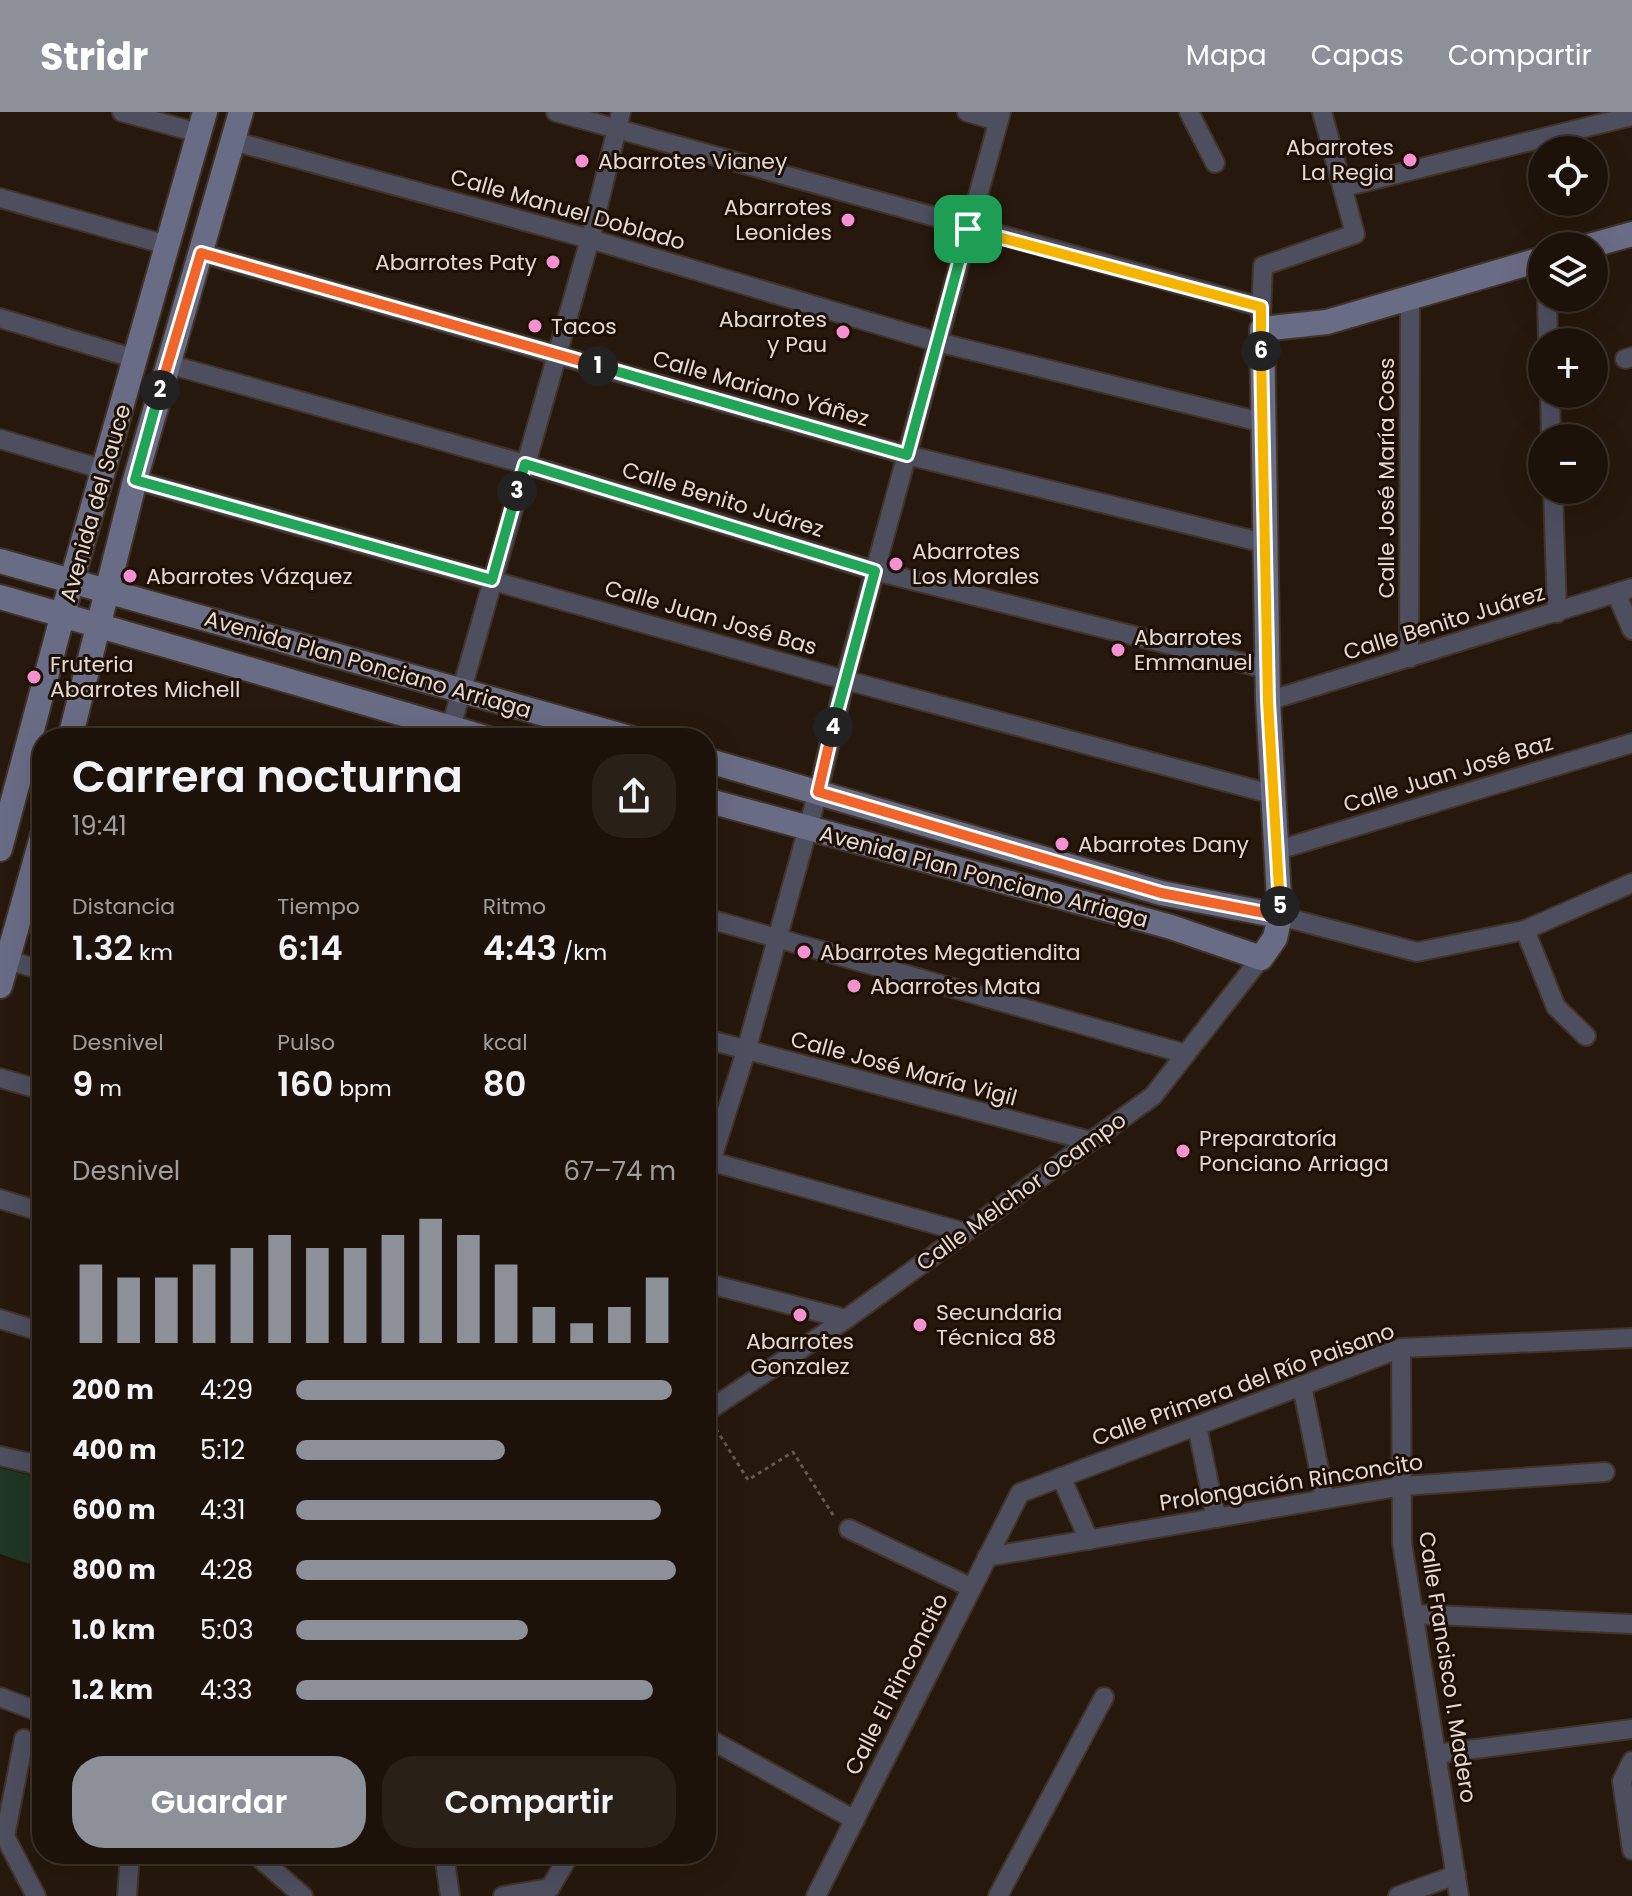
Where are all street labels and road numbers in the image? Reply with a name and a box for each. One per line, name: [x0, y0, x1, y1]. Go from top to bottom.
street label: Calle Manuel Doblado: [447, 161, 689, 258]
street label: Calle Mariano Yáñez: [649, 343, 873, 434]
street label: Calle José María Coss: [1371, 357, 1402, 599]
street label: Avenida del Sauce: [52, 401, 139, 606]
street label: Calle Benito Juárez: [618, 454, 827, 545]
street label: Calle Juan José Bas: [601, 572, 821, 663]
street label: Calle Benito Juárez: [1340, 577, 1549, 668]
street label: Avenida Plan Ponciano Arriaga: [201, 603, 535, 726]
street label: Calle Juan José Baz: [1339, 727, 1557, 820]
street label: Avenida Plan Ponciano Arriaga: [816, 818, 1151, 935]
street label: Calle José María Vigil: [787, 1023, 1020, 1114]
street label: Calle Melchor Ocampo: [910, 1105, 1133, 1278]
street label: Calle Primera del Río Paisano: [1088, 1315, 1399, 1454]
street label: Prolongación Rinconcito: [1157, 1446, 1425, 1519]
street label: Calle Francisco I. Madero: [1411, 1529, 1484, 1805]
street label: Calle El Rinconcito: [837, 1588, 956, 1780]

